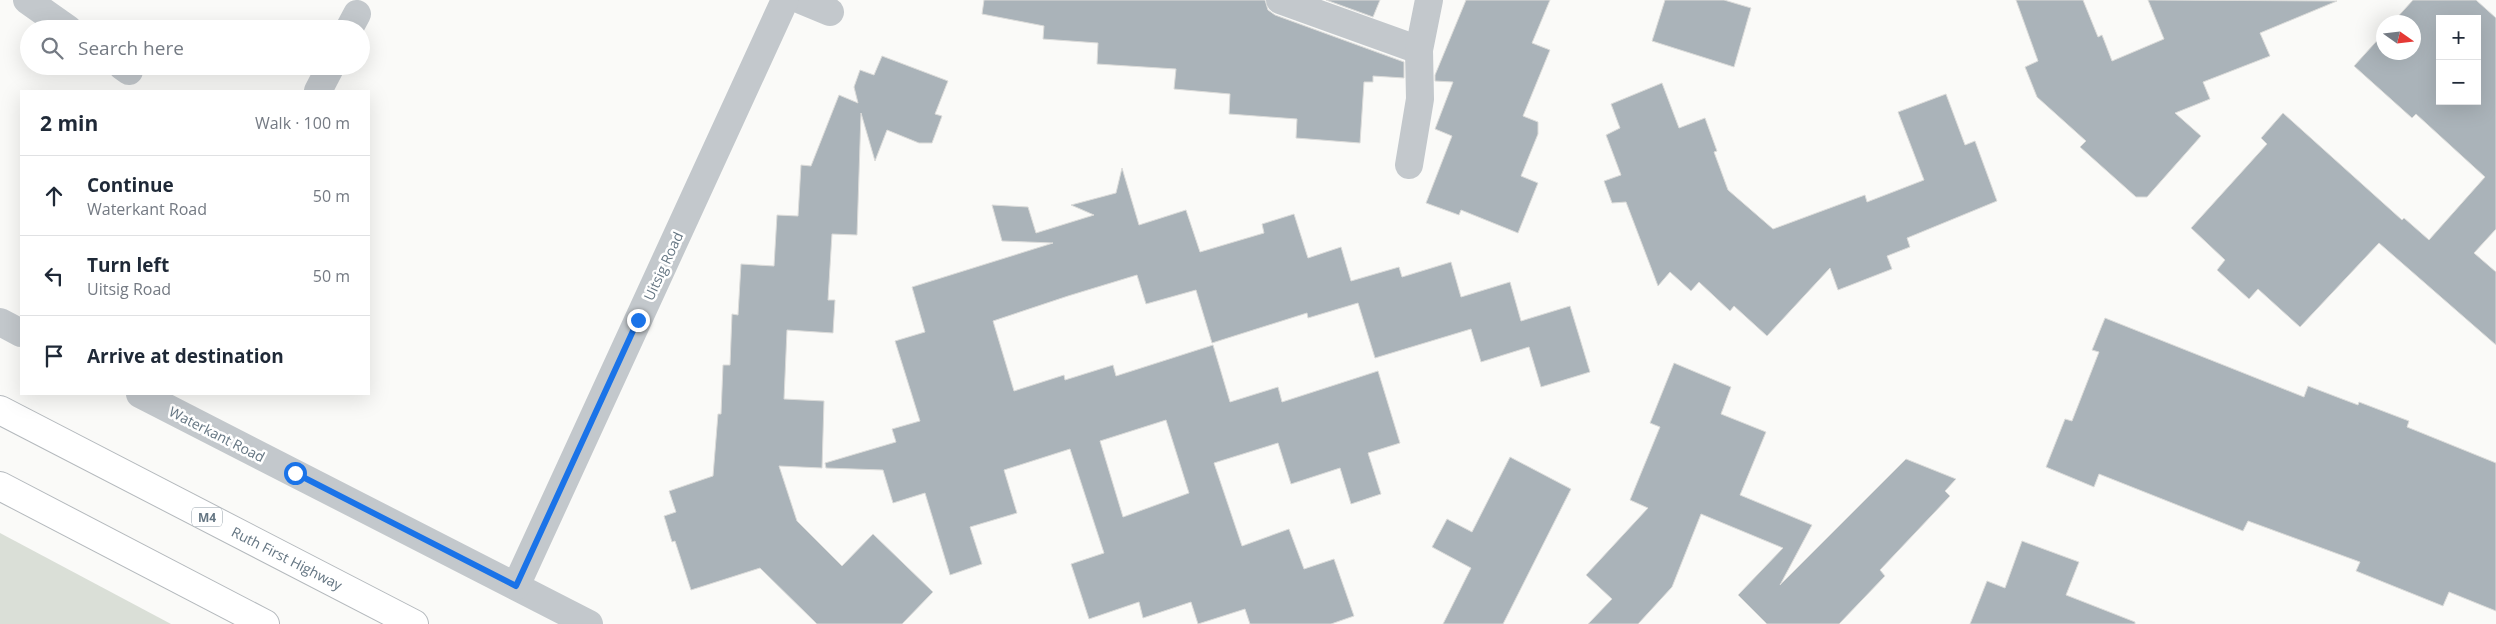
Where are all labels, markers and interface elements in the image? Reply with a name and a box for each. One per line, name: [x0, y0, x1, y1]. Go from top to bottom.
north arrow: [2376, 15, 2421, 60]
map controls: [2436, 15, 2481, 105]
button: +: [2436, 15, 2481, 60]
search box: [20, 20, 370, 75]
icon: search: [38, 34, 66, 62]
text: Search here: [78, 35, 184, 61]
button: −: [2436, 60, 2481, 105]
text: 2 min: [40, 109, 98, 137]
text: Walk · 100 m: [255, 112, 350, 134]
text: Continue: [87, 172, 174, 198]
icon: ahead: [40, 182, 68, 210]
text: 50 m: [313, 185, 350, 207]
text: Waterkant Road: [87, 198, 207, 220]
street label: Uitsig Road: [639, 229, 687, 303]
text: Turn left: [87, 252, 169, 278]
icon: left: [40, 262, 68, 290]
text: 50 m: [313, 265, 350, 287]
text: Uitsig Road: [87, 278, 171, 300]
route end: [627, 309, 650, 332]
icon: arrive: [40, 342, 68, 370]
text: Arrive at destination: [87, 343, 284, 369]
street label: Waterkant Road: [166, 402, 268, 466]
route start: [284, 462, 307, 485]
road number: M4: [192, 508, 222, 526]
street label: Ruth First Highway: [228, 522, 347, 595]

